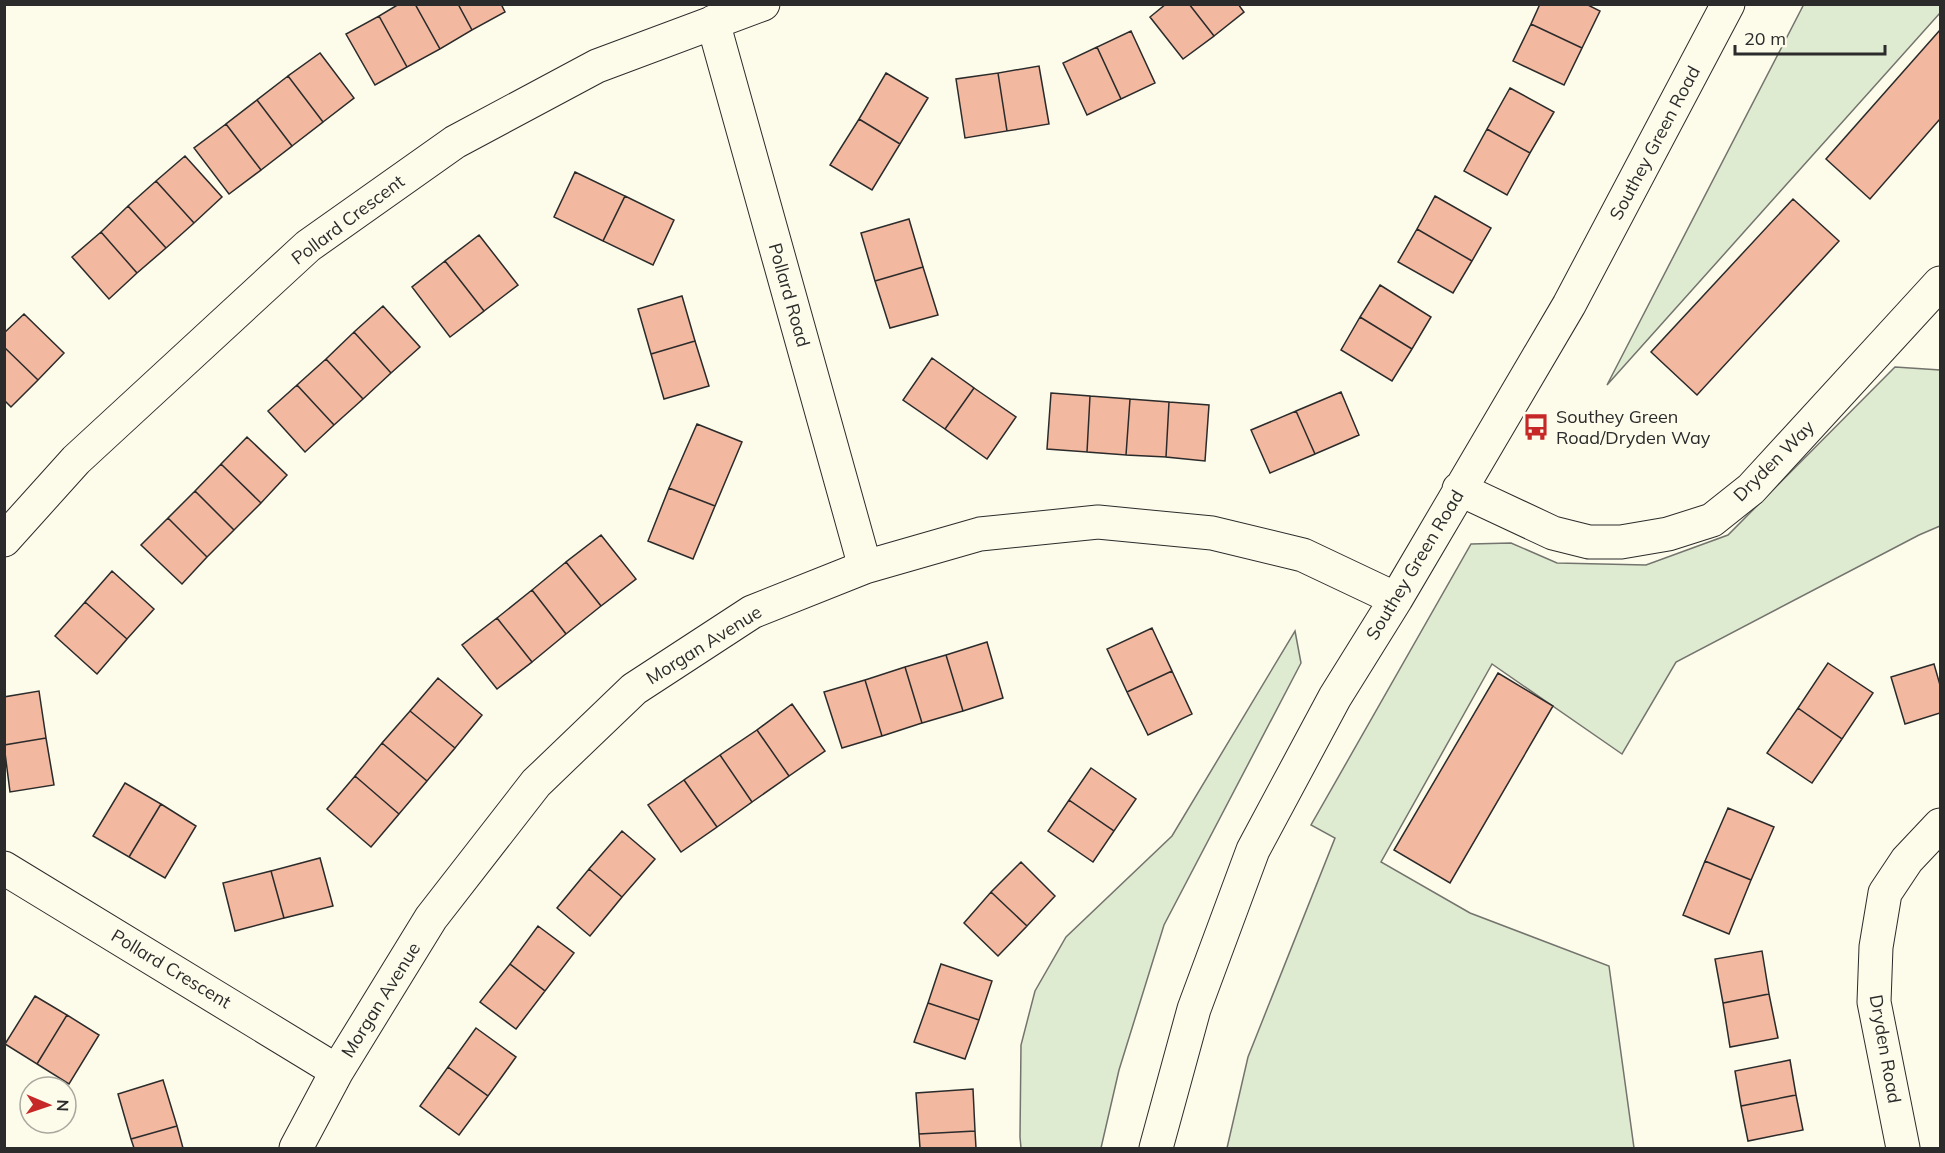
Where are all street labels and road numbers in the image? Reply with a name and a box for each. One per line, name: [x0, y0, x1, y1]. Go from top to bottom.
street label: Southey Green Road: [1604, 62, 1705, 224]
street label: Pollard Crescent: [287, 170, 409, 270]
street label: Pollard Road: [764, 240, 815, 349]
street label: Dryden Way: [1728, 415, 1819, 506]
street label: Southey Green Road: [1361, 485, 1469, 644]
street label: Morgan Avenue: [642, 600, 766, 689]
street label: Pollard Crescent: [107, 924, 235, 1013]
street label: Morgan Avenue: [336, 938, 425, 1062]
street label: Dryden Road: [1865, 993, 1906, 1105]

